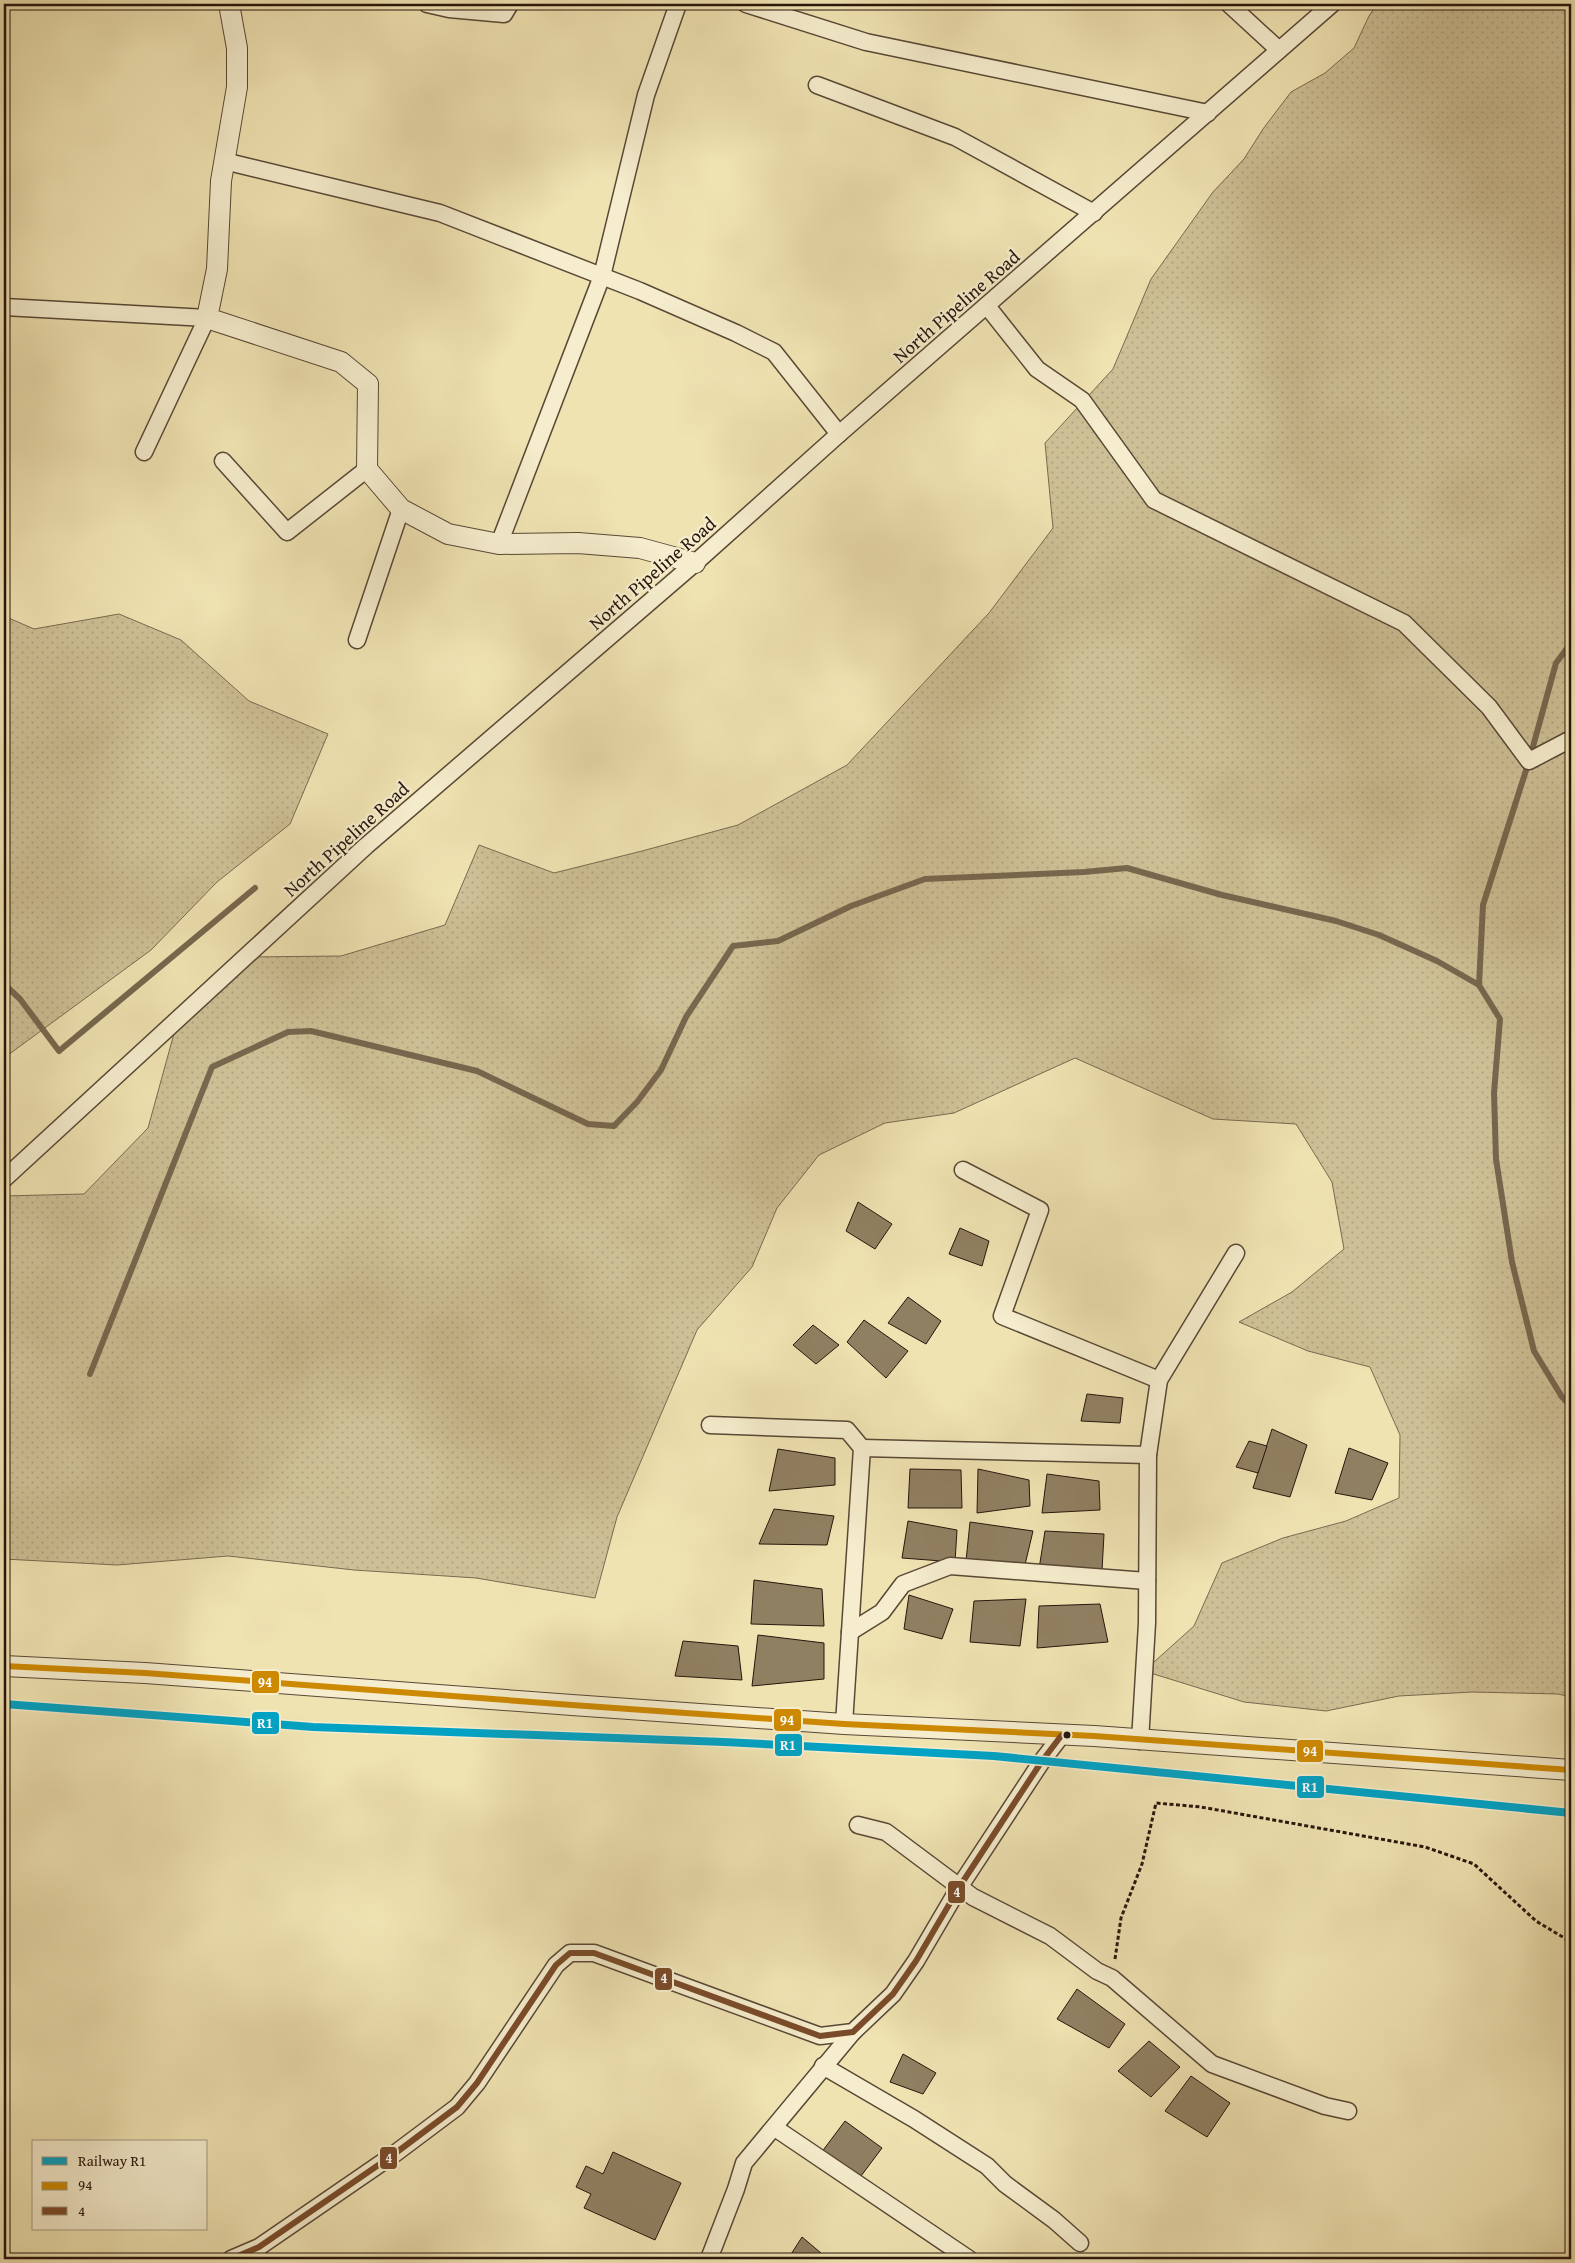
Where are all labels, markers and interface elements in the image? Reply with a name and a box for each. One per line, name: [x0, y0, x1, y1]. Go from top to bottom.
street label: North Pipeline Road: [886, 242, 1026, 369]
street label: North Pipeline Road: [582, 509, 722, 636]
street label: North Pipeline Road: [277, 774, 416, 903]
line badge: 94: [251, 1670, 280, 1694]
text: 94: [258, 1672, 272, 1692]
line badge: 94: [773, 1708, 802, 1732]
text: 94: [780, 1710, 794, 1730]
line badge: R1: [251, 1711, 280, 1735]
text: R1: [257, 1713, 273, 1733]
unlabelled marker: [1062, 1730, 1072, 1740]
line badge: R1: [774, 1733, 803, 1757]
text: R1: [780, 1735, 796, 1755]
line badge: 94: [1296, 1739, 1324, 1763]
text: 94: [1303, 1741, 1317, 1761]
line badge: R1: [1296, 1775, 1325, 1799]
text: R1: [1302, 1777, 1318, 1797]
line badge: 4: [947, 1880, 966, 1904]
text: 4: [953, 1882, 961, 1902]
line badge: 4: [654, 1967, 673, 1991]
text: 4: [660, 1968, 668, 1988]
legend: [32, 2140, 208, 2230]
line badge: 4: [379, 2146, 398, 2170]
text: 4: [385, 2148, 393, 2168]
text: Railway R1: [78, 2150, 146, 2171]
text: 94: [78, 2174, 92, 2195]
text: 4: [78, 2200, 85, 2221]

